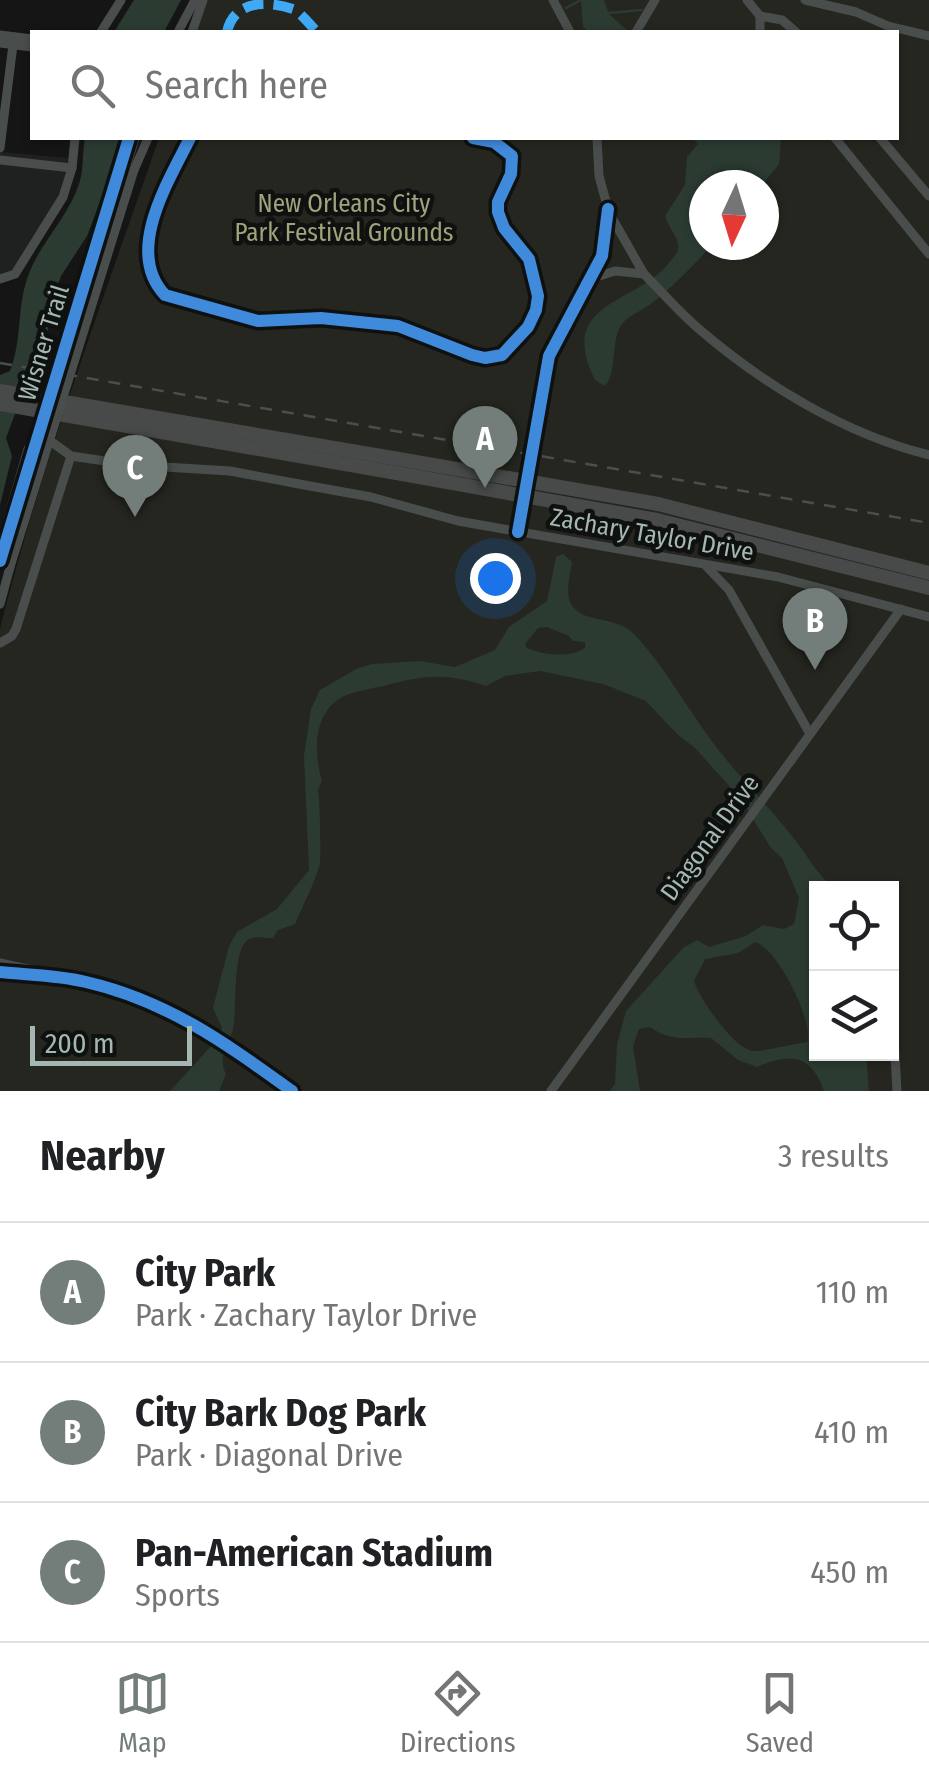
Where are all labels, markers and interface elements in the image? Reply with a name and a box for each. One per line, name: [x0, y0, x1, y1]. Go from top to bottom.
search box: [30, 30, 899, 140]
icon: search: [65, 58, 120, 113]
text: Search here: [145, 62, 328, 108]
north arrow: [689, 170, 779, 260]
park label: New Orleans City Park Festival Grounds: [235, 189, 453, 248]
street label: Wisner Trail: [12, 281, 76, 405]
pin: A: [452, 406, 518, 488]
pin: C: [102, 434, 168, 517]
street label: Zachary Taylor Drive: [548, 502, 756, 568]
your location: [470, 553, 521, 604]
pin: B: [782, 588, 848, 670]
street label: Diagonal Drive: [654, 769, 766, 907]
map controls: [809, 881, 899, 1061]
button: locate: [809, 881, 899, 971]
button: layers: [809, 971, 899, 1061]
scale bar: [30, 1021, 192, 1066]
text: 200 m: [45, 1027, 115, 1060]
text: Nearby: [40, 1131, 165, 1181]
text: 3 results: [778, 1137, 889, 1175]
text: City Park: [135, 1250, 275, 1296]
text: A: [64, 1273, 81, 1311]
text: 110 m: [816, 1273, 889, 1311]
text: Park · Zachary Taylor Drive: [135, 1296, 477, 1334]
text: City Bark Dog Park: [135, 1390, 426, 1436]
text: B: [64, 1413, 81, 1451]
text: 410 m: [814, 1413, 889, 1451]
text: Park · Diagonal Drive: [135, 1436, 403, 1474]
text: Pan-American Stadium: [135, 1530, 493, 1576]
text: C: [64, 1553, 81, 1591]
text: 450 m: [810, 1553, 889, 1591]
text: Sports: [135, 1576, 220, 1614]
tab: Map: [115, 1666, 170, 1759]
tab: Directions: [400, 1666, 516, 1759]
tab: Saved: [746, 1666, 814, 1759]

